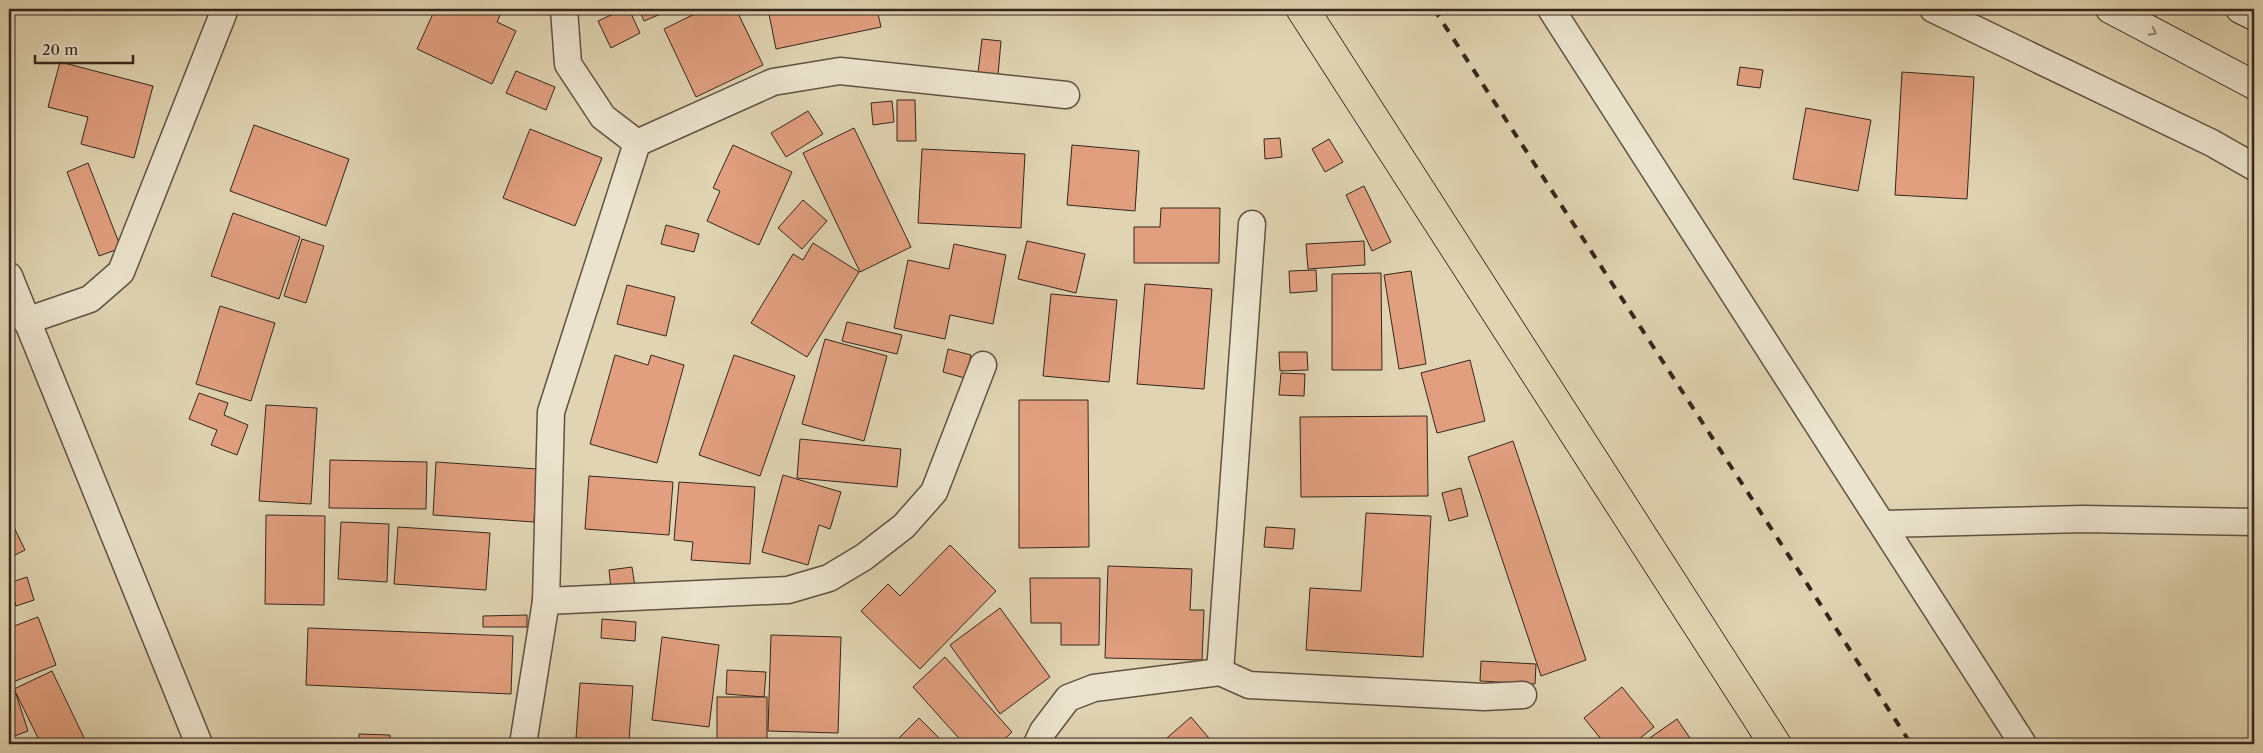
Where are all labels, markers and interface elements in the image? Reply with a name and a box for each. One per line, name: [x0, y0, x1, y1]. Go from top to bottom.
one-way arrow: [2148, 25, 2157, 35]
scale bar: [35, 32, 132, 64]
text: 20 m: [42, 40, 78, 59]

